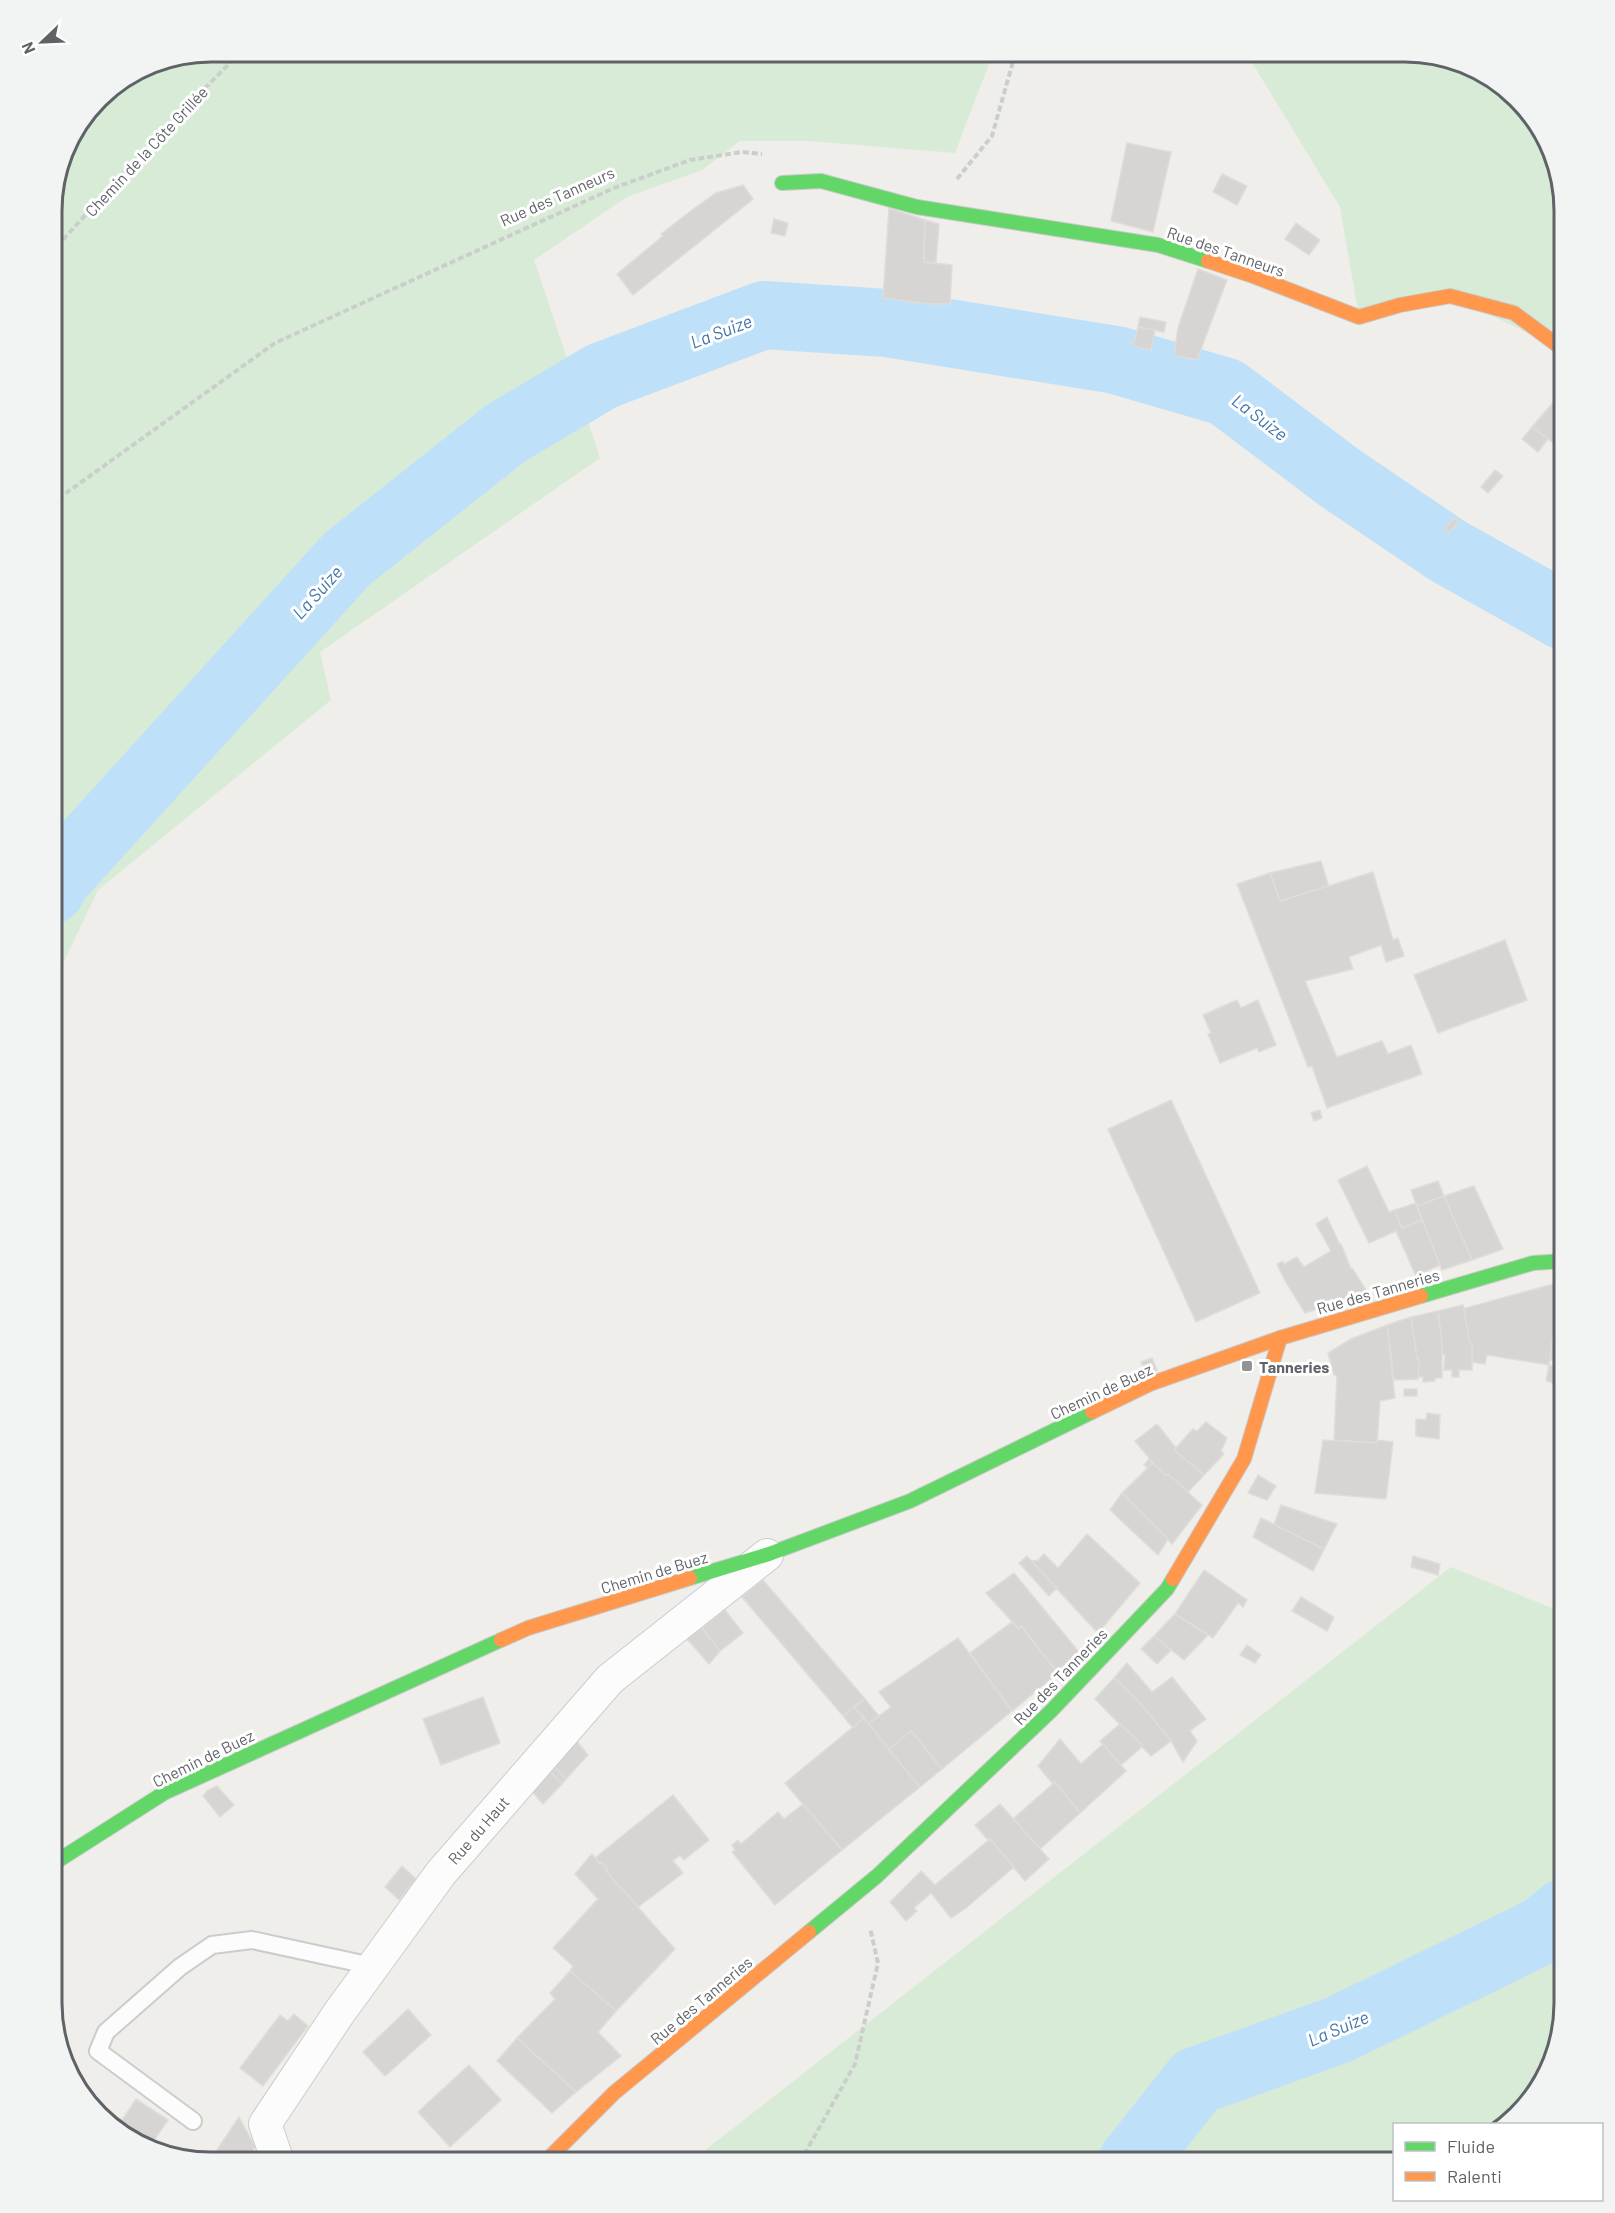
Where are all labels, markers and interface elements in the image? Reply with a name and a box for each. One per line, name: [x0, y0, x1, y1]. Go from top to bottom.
north arrow: [12, 12, 72, 72]
text: N: [17, 39, 39, 57]
street label: Chemin de la Côte Grillée: [81, 82, 211, 220]
street label: Rue des Tanneurs: [497, 162, 617, 230]
street label: Rue des Tanneurs: [1165, 222, 1287, 280]
water label: La Suize: [687, 309, 755, 353]
water label: La Suize: [1228, 389, 1292, 445]
water label: La Suize: [287, 561, 347, 623]
street label: Rue des Tanneries: [1314, 1264, 1442, 1318]
place label: Tanneries: [1259, 1357, 1329, 1376]
street label: Chemin de Buez: [1047, 1359, 1155, 1423]
marker: Tanneries: [1240, 1359, 1254, 1373]
street label: Chemin de Buez: [598, 1547, 710, 1597]
street label: Rue des Tanneries: [1009, 1624, 1111, 1728]
street label: Chemin de Buez: [149, 1725, 257, 1791]
street label: Rue du Haut: [443, 1792, 513, 1868]
street label: Rue des Tanneries: [646, 1952, 756, 2048]
water label: La Suize: [1304, 2005, 1372, 2051]
legend: [1393, 2123, 1603, 2201]
text: Fluide: [1447, 2135, 1495, 2157]
text: Ralenti: [1447, 2165, 1502, 2187]

